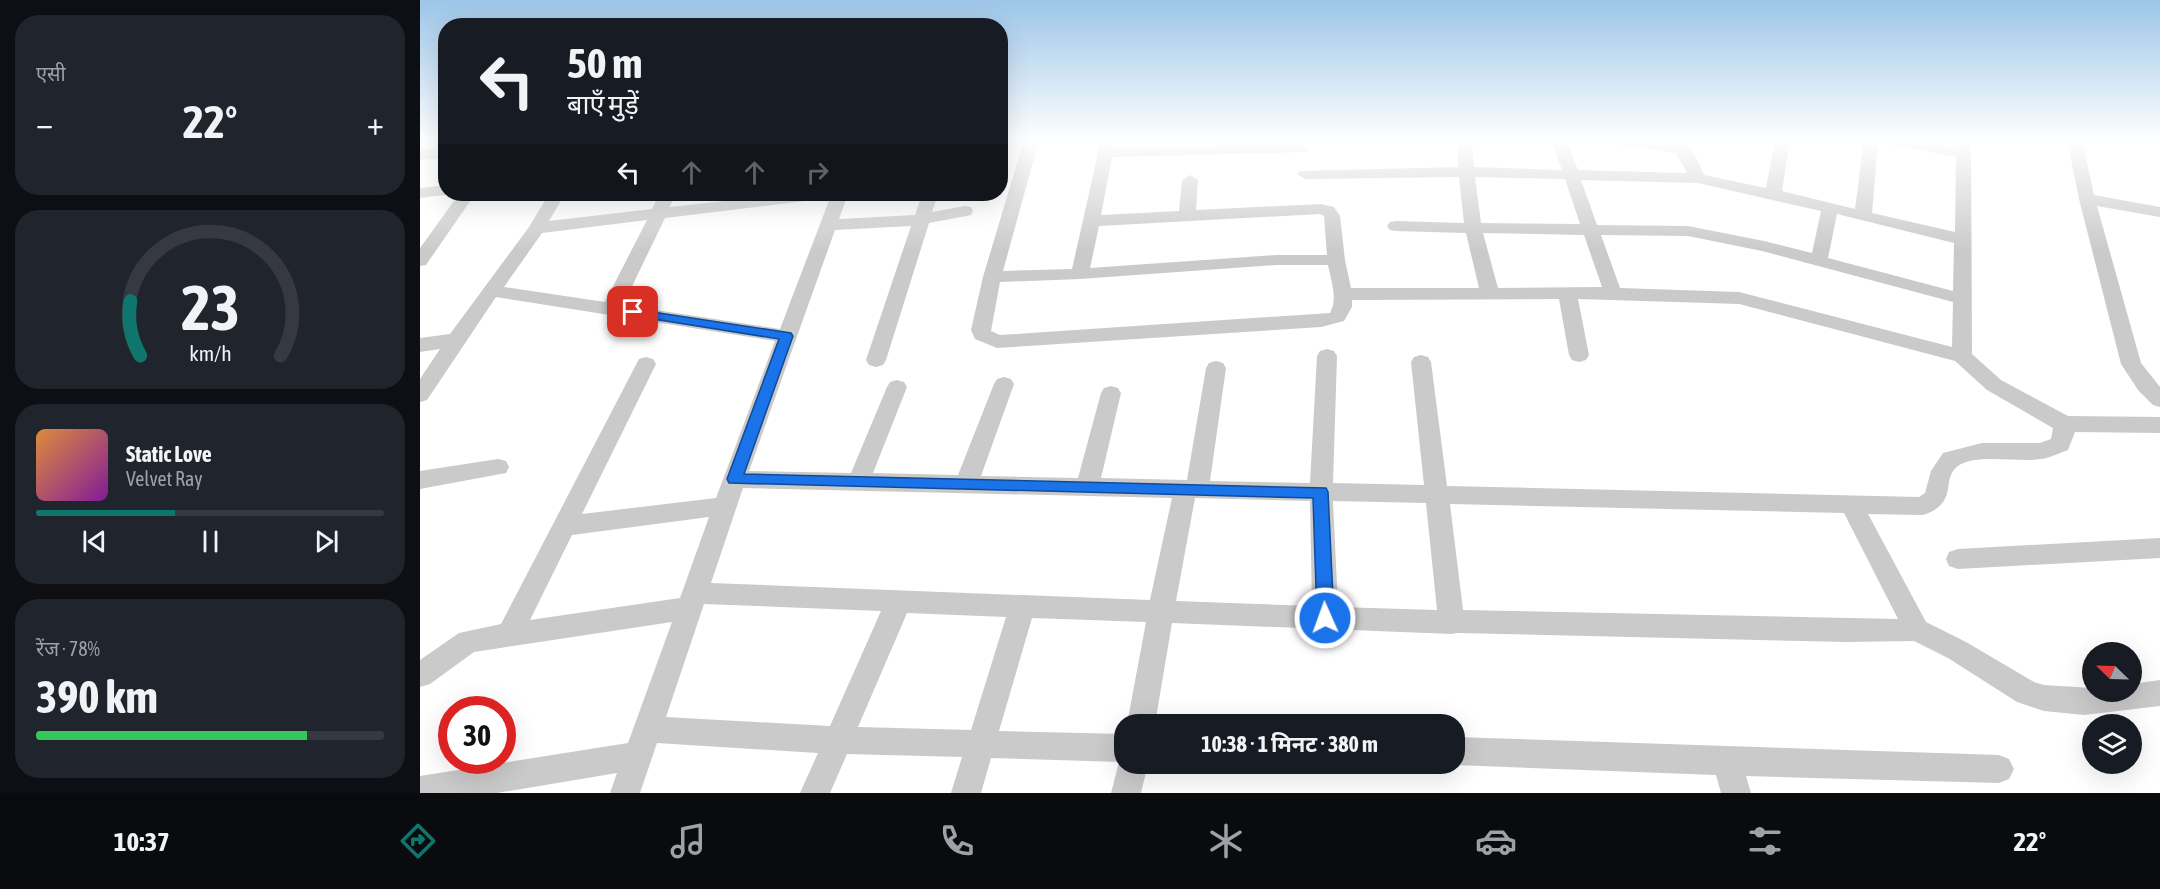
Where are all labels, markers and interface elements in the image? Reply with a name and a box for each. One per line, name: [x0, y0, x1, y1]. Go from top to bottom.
text: 50 m: [567, 39, 642, 87]
icon: left: [468, 42, 546, 120]
text: एसी: [36, 62, 66, 85]
text: बाएँ मुड़ें: [567, 89, 639, 120]
text: 22°: [183, 96, 237, 148]
text: −: [36, 104, 53, 142]
text: +: [367, 104, 384, 142]
icon: left: [612, 156, 645, 189]
icon: ahead: [675, 156, 708, 189]
icon: ahead: [738, 156, 771, 189]
icon: right: [801, 156, 834, 189]
text: 23: [181, 272, 239, 343]
pin: [607, 286, 658, 337]
icon: arrive: [616, 295, 649, 328]
text: km/h: [189, 342, 231, 367]
text: Static Love: [126, 441, 212, 467]
text: Velvet Ray: [126, 467, 203, 490]
icon: previous: [78, 525, 111, 558]
icon: pause: [194, 525, 227, 558]
icon: next: [310, 525, 343, 558]
position arrow: [1293, 586, 1357, 650]
text: रेंज · 78%: [36, 637, 100, 660]
north arrow: [2082, 642, 2142, 702]
map controls: [2082, 642, 2142, 774]
text: 390 km: [36, 671, 158, 723]
speed limit sign: 30: [438, 696, 516, 774]
button: layers: [2082, 714, 2142, 774]
text: 10:38 · 1 मिनट · 380 m: [1201, 731, 1378, 757]
icon: directions: [397, 820, 439, 862]
icon: music: [667, 820, 709, 862]
icon: phone: [936, 820, 978, 862]
icon: climate: [1205, 820, 1247, 862]
icon: car: [1475, 820, 1517, 862]
icon: filters: [1744, 820, 1786, 862]
text: 10:37: [114, 826, 170, 857]
text: 22°: [2013, 826, 2046, 857]

